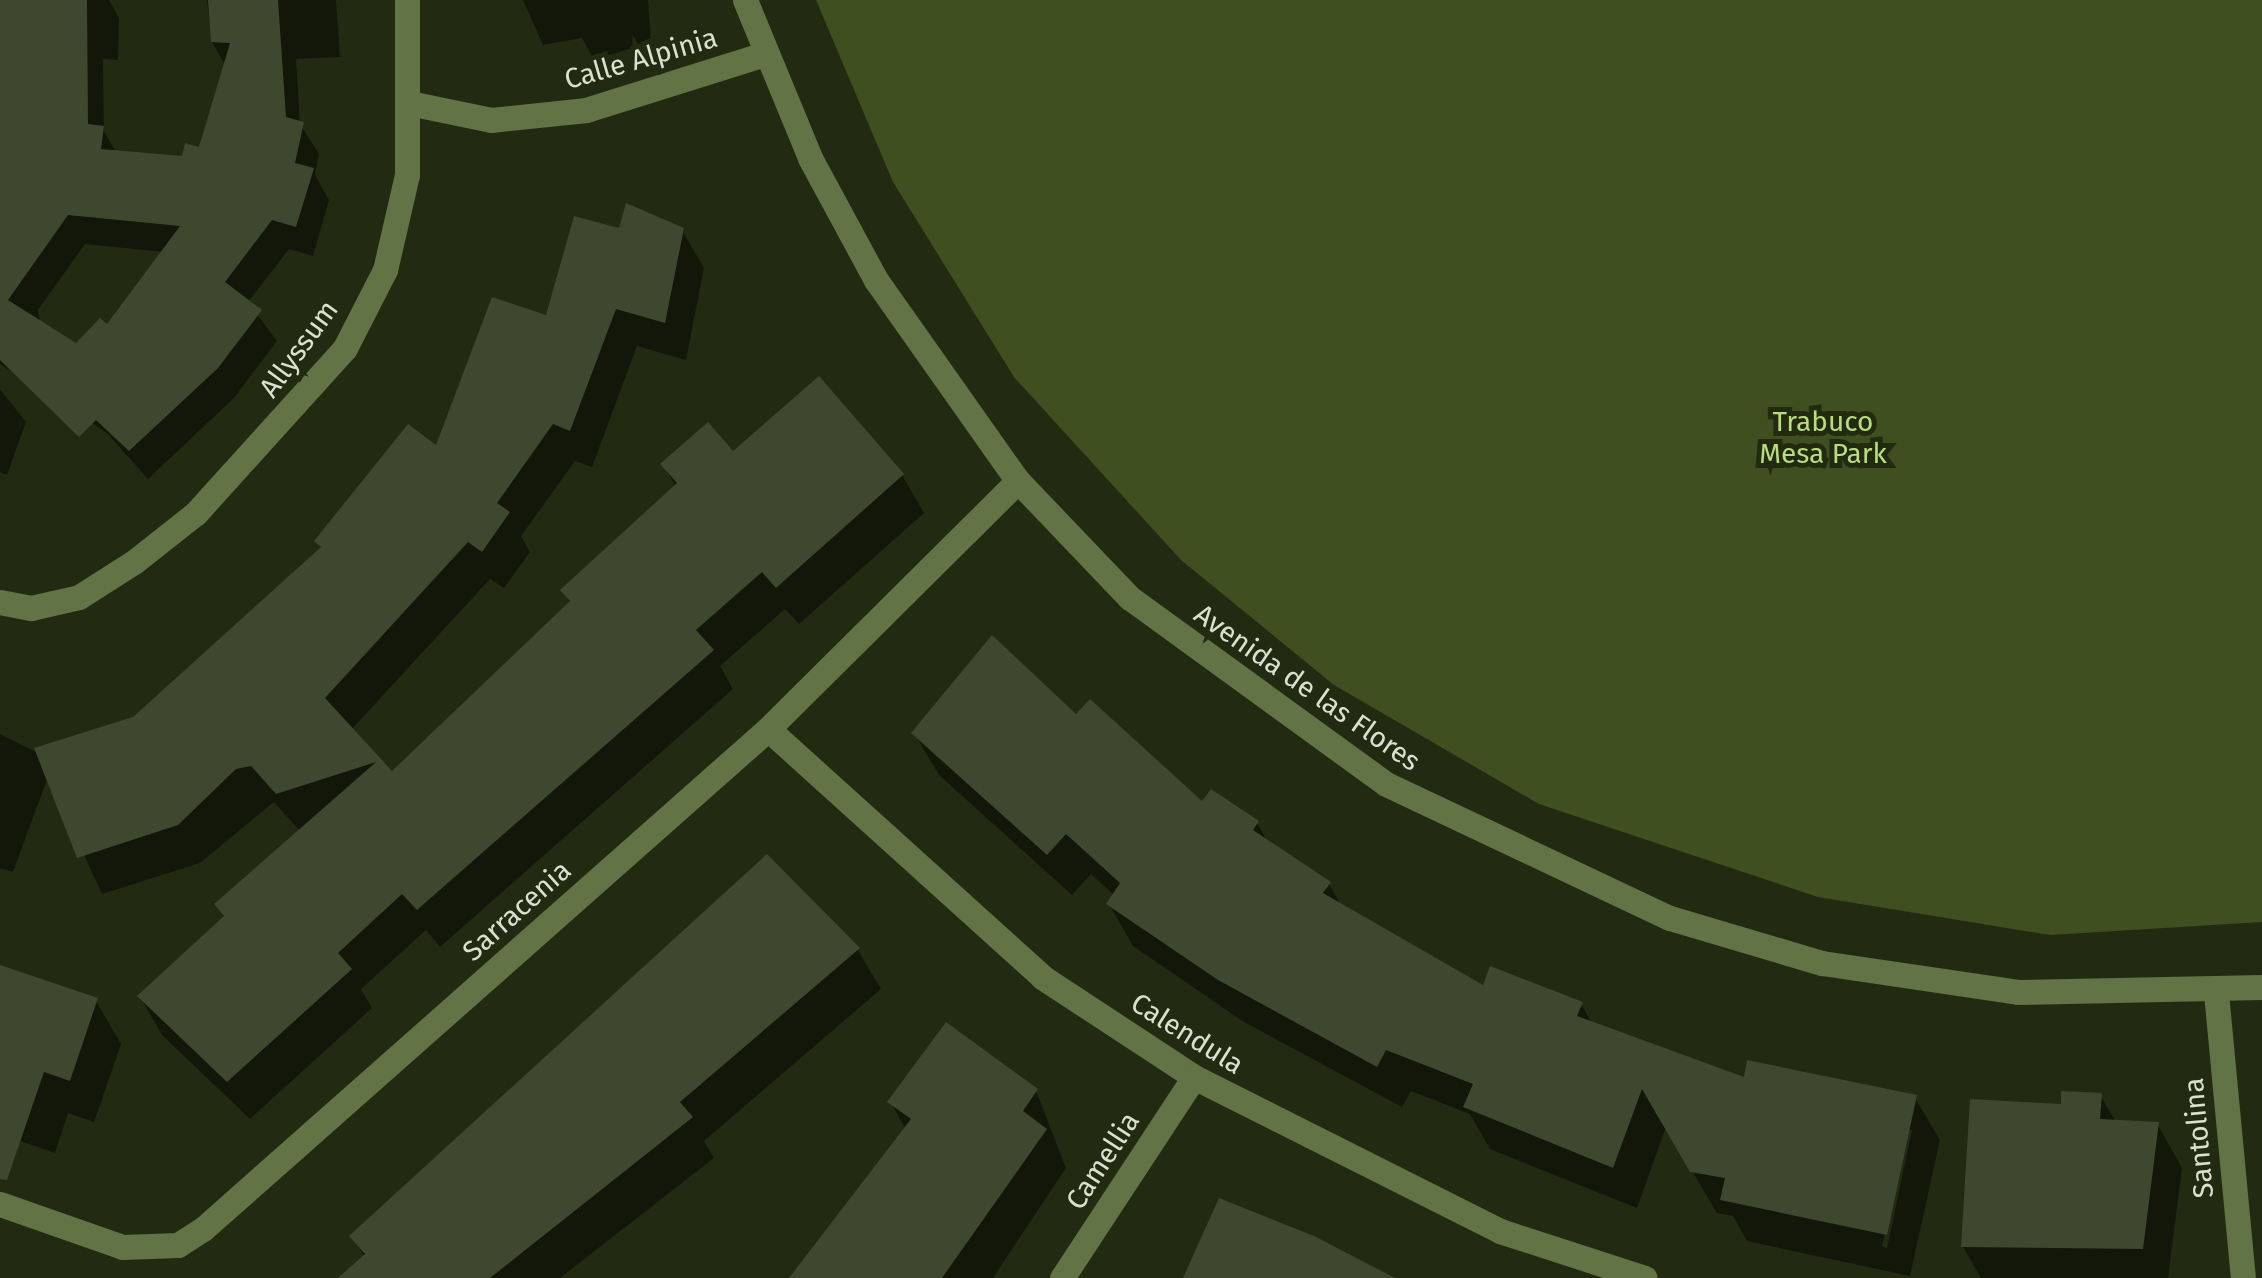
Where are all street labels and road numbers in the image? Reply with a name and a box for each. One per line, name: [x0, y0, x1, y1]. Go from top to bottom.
street label: Calle Alpinia: [561, 21, 721, 97]
street label: Allyssum: [253, 294, 345, 404]
street label: Avenida de las Flores: [1188, 597, 1426, 779]
street label: Sarracenia: [456, 854, 578, 968]
street label: Calendula: [1124, 986, 1250, 1082]
street label: Santolina: [2177, 1076, 2221, 1200]
street label: Camellia: [1059, 1106, 1147, 1216]

